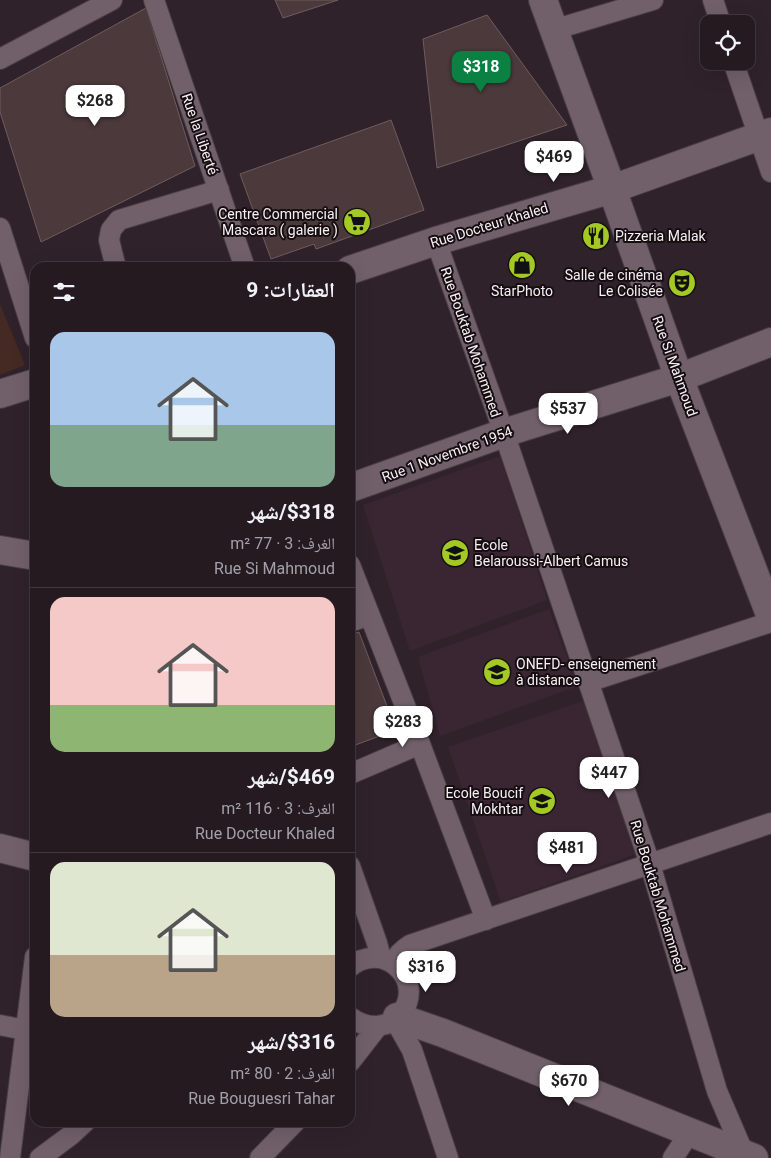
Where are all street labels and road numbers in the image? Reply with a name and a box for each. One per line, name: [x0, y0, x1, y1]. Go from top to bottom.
street label: Rue la Liberté: [179, 91, 221, 177]
street label: Rue Docteur Khaled: [428, 199, 550, 251]
street label: Rue Bouktab Mohammed: [438, 265, 504, 419]
street label: Rue Si Mahmoud: [649, 314, 701, 418]
street label: Rue 1 Novembre 1954: [380, 423, 515, 485]
street label: Rue Bouktab Mohammed: [627, 818, 689, 974]

